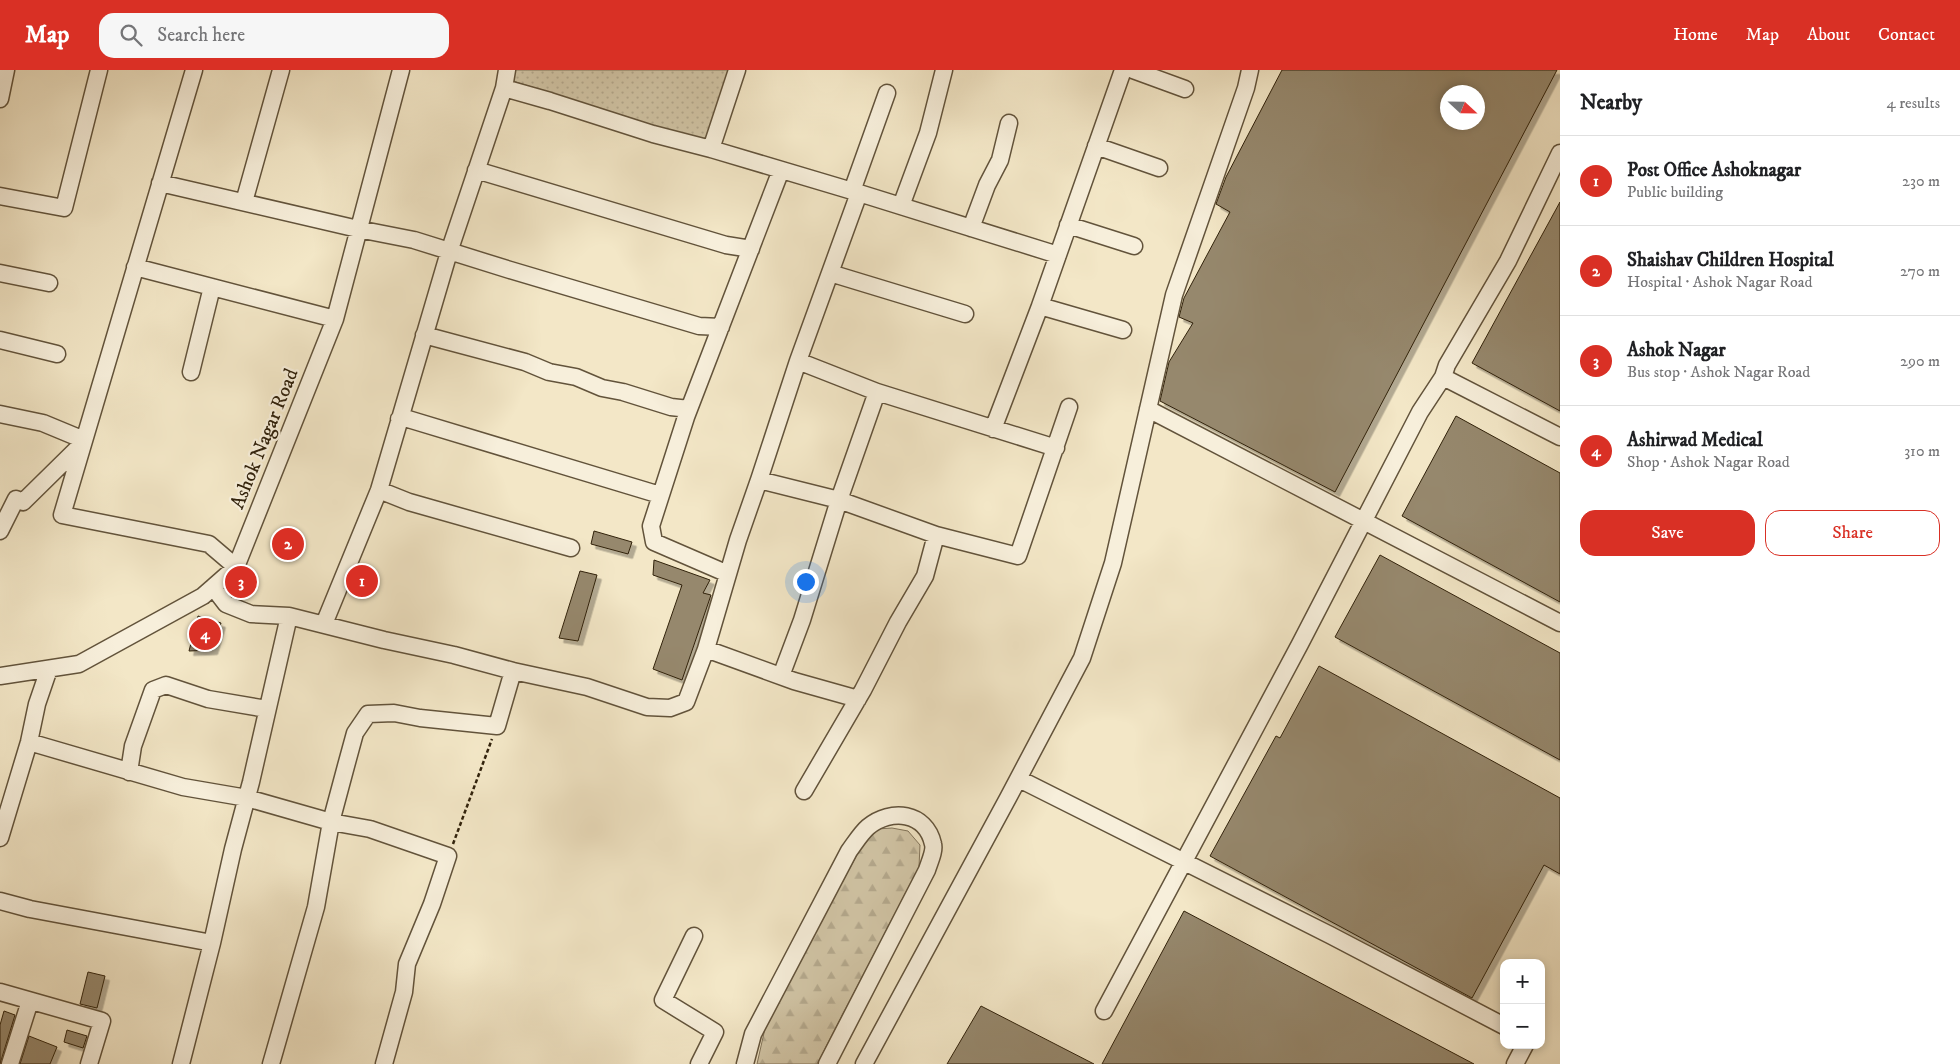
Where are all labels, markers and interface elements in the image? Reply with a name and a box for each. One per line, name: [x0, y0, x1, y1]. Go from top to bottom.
search box: [99, 13, 449, 58]
text: Map: [25, 20, 69, 50]
icon: search: [117, 21, 145, 49]
text: Search here: [157, 24, 245, 47]
text: Home: [1673, 24, 1718, 46]
text: Map: [1746, 24, 1779, 46]
text: About: [1807, 24, 1850, 46]
text: Contact: [1878, 24, 1935, 46]
north arrow: [1440, 85, 1485, 130]
text: Nearby: [1580, 90, 1642, 116]
text: 4 results: [1887, 93, 1940, 113]
text: Post Office Ashoknagar: [1627, 159, 1801, 182]
text: 1: [1593, 171, 1599, 191]
text: 230 m: [1902, 171, 1940, 191]
text: Public building: [1627, 182, 1723, 202]
text: Shaishav Children Hospital: [1627, 249, 1834, 272]
text: 2: [1592, 261, 1600, 281]
text: 270 m: [1900, 261, 1940, 281]
text: Hospital · Ashok Nagar Road: [1627, 272, 1812, 292]
text: Ashok Nagar: [1627, 339, 1726, 362]
text: 3: [1593, 351, 1599, 371]
text: 290 m: [1900, 351, 1940, 371]
text: Bus stop · Ashok Nagar Road: [1627, 362, 1810, 382]
street label: Ashok Nagar Road: [225, 365, 305, 513]
text: Ashirwad Medical: [1627, 429, 1763, 452]
text: 4: [1591, 441, 1601, 461]
text: 310 m: [1904, 441, 1940, 461]
text: Shop · Ashok Nagar Road: [1627, 452, 1790, 472]
button: Save: [1580, 510, 1755, 556]
button: Share: [1765, 510, 1940, 556]
pin: 2: [272, 525, 304, 563]
pin: 1: [346, 562, 378, 600]
pin: 3: [225, 563, 257, 601]
your location: [793, 569, 819, 595]
pin: 4: [189, 615, 221, 653]
map controls: [1500, 959, 1545, 1049]
button: +: [1500, 959, 1545, 1004]
button: −: [1500, 1004, 1545, 1049]

